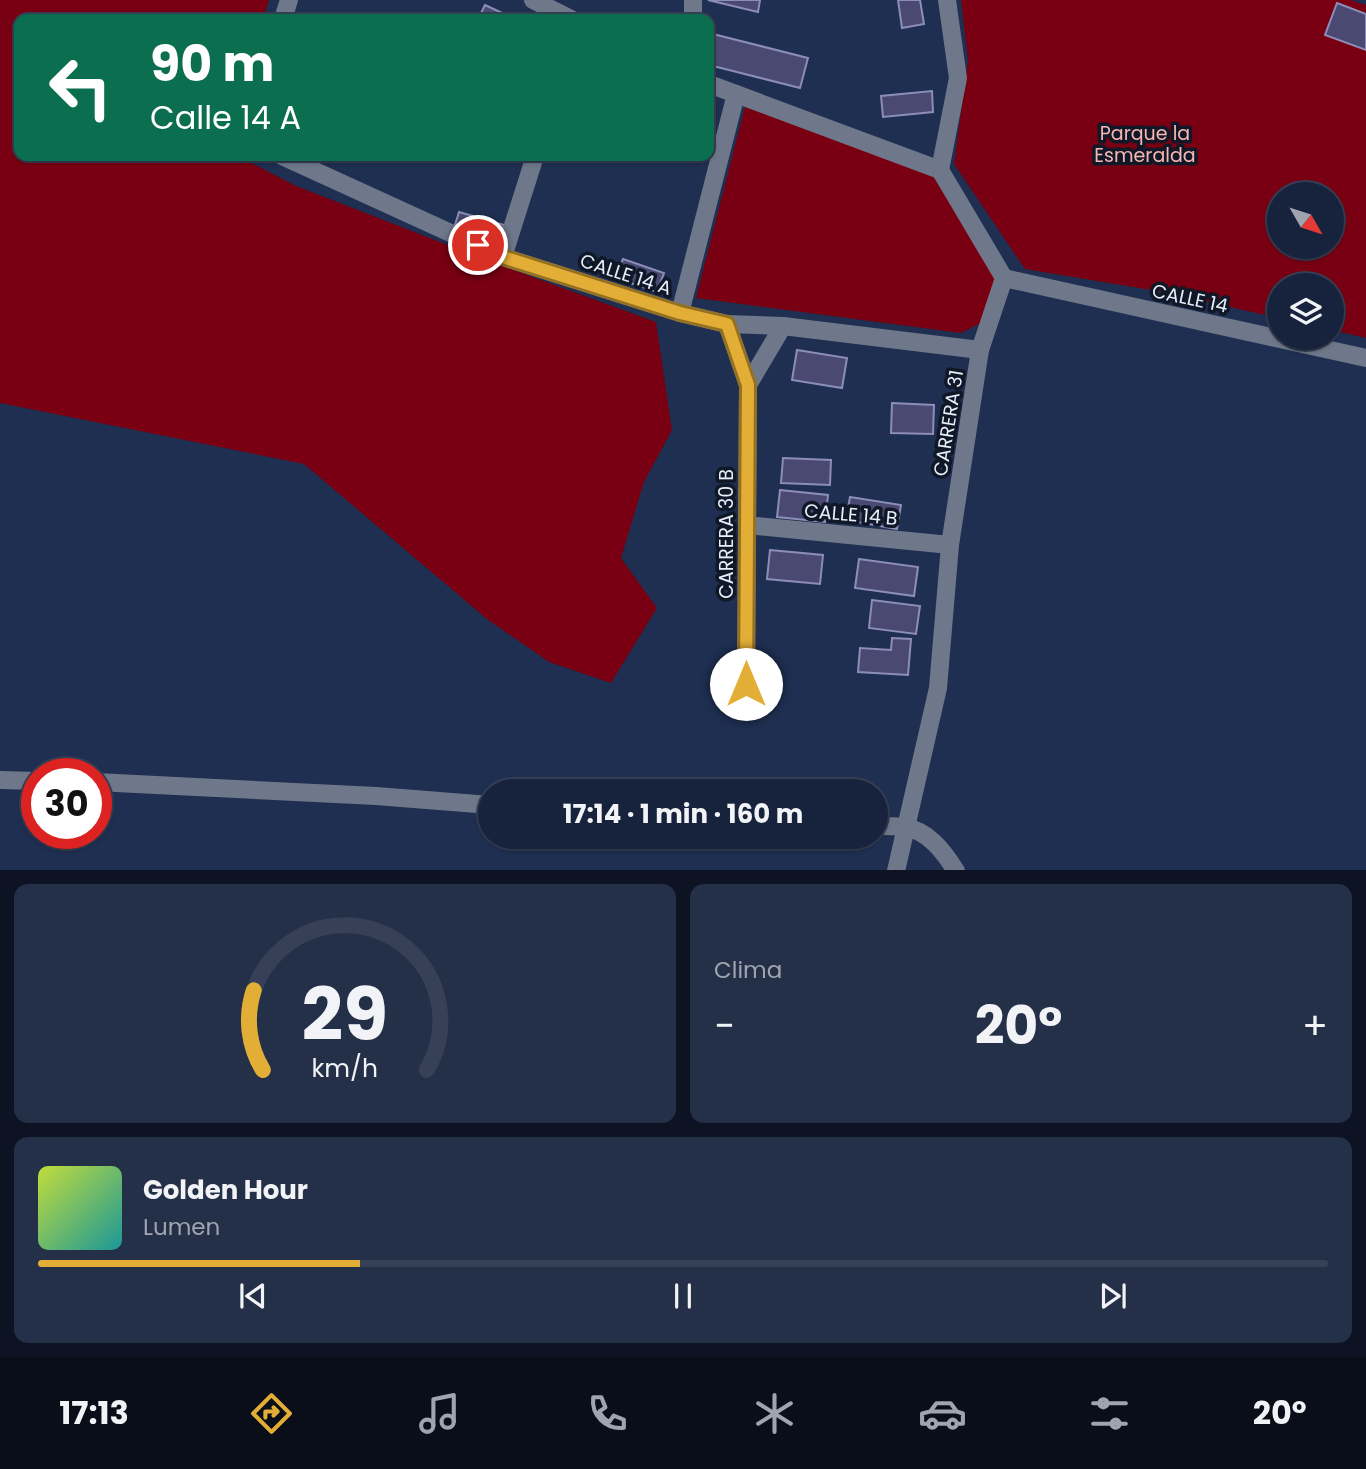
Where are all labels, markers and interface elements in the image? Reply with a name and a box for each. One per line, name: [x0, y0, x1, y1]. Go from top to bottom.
text: 90 m: [150, 30, 274, 98]
icon: left: [35, 42, 126, 133]
text: Calle 14 A: [150, 95, 301, 140]
park label: Parque la Esmeralda: [1094, 120, 1196, 169]
north arrow: [1267, 182, 1344, 259]
map controls: [1267, 182, 1344, 350]
pin: [448, 215, 508, 275]
icon: arrive: [459, 226, 497, 264]
street label: CALLE 14 A: [577, 247, 675, 302]
button: layers: [1267, 273, 1344, 350]
street label: CALLE 14: [1150, 277, 1230, 320]
street label: CARRERA 31: [927, 368, 970, 478]
street label: CARRERA 30 B: [713, 469, 740, 599]
street label: CALLE 14 B: [803, 497, 899, 532]
position arrow: [709, 647, 783, 721]
speed limit sign: 30: [21, 758, 112, 849]
text: 17:14 · 1 min · 160 m: [563, 796, 803, 832]
text: Clima: [714, 954, 782, 986]
text: 29: [302, 964, 388, 1065]
text: 20°: [975, 989, 1062, 1062]
text: −: [714, 999, 735, 1052]
text: +: [1302, 999, 1328, 1052]
text: km/h: [312, 1050, 378, 1085]
text: Golden Hour: [143, 1172, 308, 1208]
text: Lumen: [143, 1211, 220, 1243]
icon: previous: [234, 1277, 272, 1315]
icon: pause: [664, 1277, 702, 1315]
icon: next: [1094, 1277, 1132, 1315]
icon: directions: [247, 1389, 296, 1438]
icon: music: [415, 1389, 464, 1438]
icon: phone: [583, 1389, 632, 1438]
icon: climate: [750, 1389, 799, 1438]
icon: car: [918, 1389, 967, 1438]
icon: filters: [1085, 1389, 1134, 1438]
text: 17:13: [59, 1390, 129, 1435]
text: 20°: [1253, 1390, 1307, 1435]

